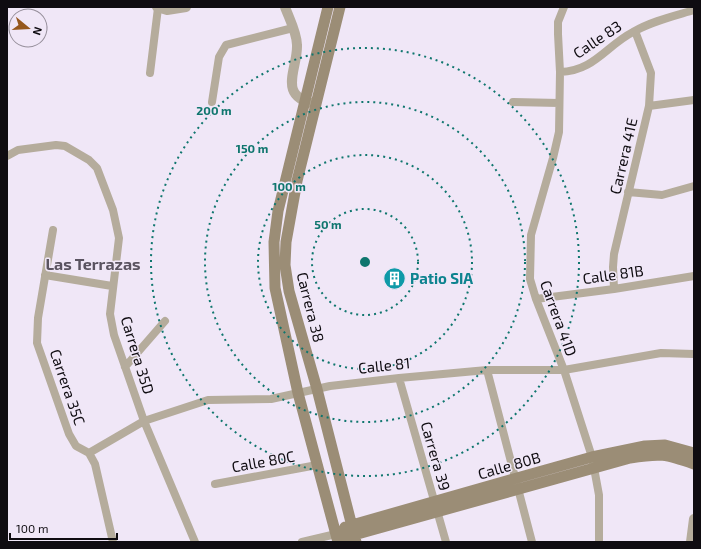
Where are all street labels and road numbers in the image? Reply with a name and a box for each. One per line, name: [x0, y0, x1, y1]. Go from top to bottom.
street label: Calle 83: [569, 16, 625, 62]
street label: Carrera 41E: [605, 116, 641, 196]
street label: Calle 81B: [581, 261, 645, 287]
street label: Carrera 38: [294, 270, 328, 344]
street label: Carrera 41D: [537, 278, 581, 358]
street label: Carrera 35D: [118, 314, 158, 396]
street label: Carrera 35C: [47, 347, 90, 428]
street label: Calle 81: [357, 353, 411, 377]
street label: Carrera 39: [418, 419, 454, 493]
street label: Calle 80C: [230, 447, 296, 475]
street label: Calle 80B: [475, 447, 543, 483]

